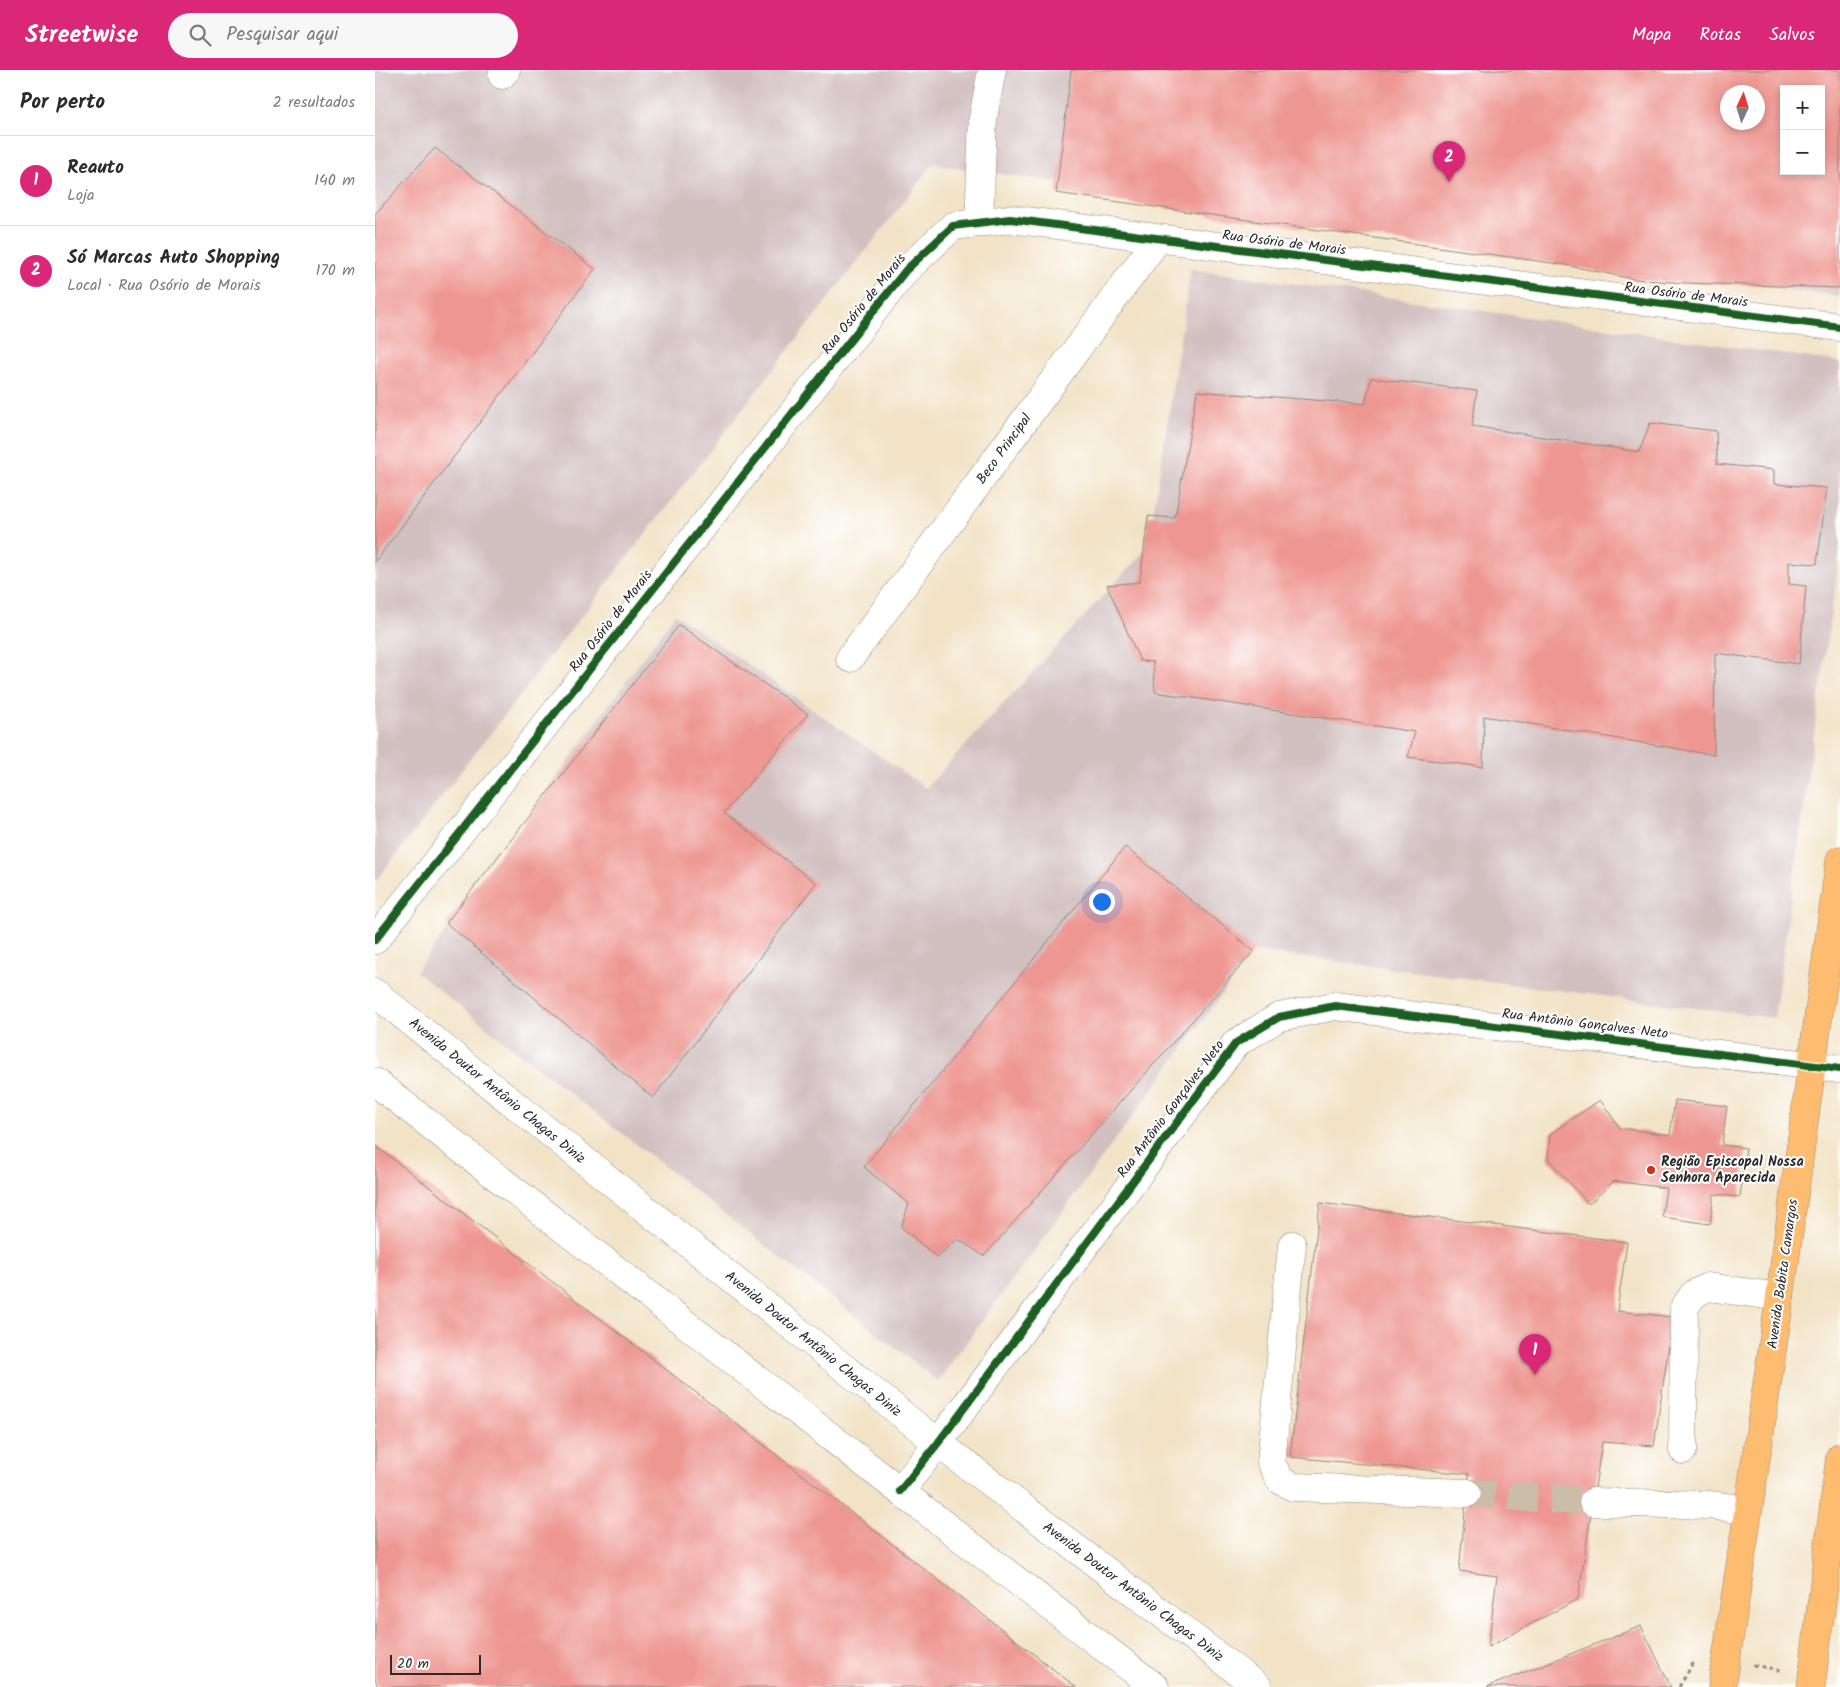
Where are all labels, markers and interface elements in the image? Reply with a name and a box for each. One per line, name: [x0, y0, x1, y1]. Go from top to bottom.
search box: [168, 13, 518, 58]
text: Streetwise: [25, 16, 138, 55]
text: Pesquisar aqui: [226, 20, 338, 50]
icon: search: [186, 21, 214, 49]
text: Mapa: [1632, 21, 1671, 50]
text: Rotas: [1699, 21, 1741, 50]
text: Salvos: [1769, 21, 1815, 50]
north arrow: [1720, 85, 1765, 130]
map controls: [1780, 85, 1825, 175]
button: +: [1780, 85, 1825, 130]
text: Por perto: [20, 86, 105, 119]
text: 2 resultados: [273, 90, 355, 115]
button: −: [1780, 130, 1825, 175]
pin: 2: [1433, 141, 1465, 182]
text: Reauto: [67, 153, 124, 183]
text: 1: [34, 168, 38, 193]
text: 140 m: [314, 168, 355, 193]
text: Loja: [67, 183, 95, 208]
street label: Rua Osório de Morais: [1221, 224, 1347, 262]
text: Só Marcas Auto Shopping: [67, 243, 280, 273]
street label: Rua Osório de Morais: [816, 249, 912, 359]
text: 2: [31, 258, 41, 283]
text: 170 m: [315, 258, 355, 283]
text: Local · Rua Osório de Morais: [67, 273, 261, 298]
street label: Rua Osório de Morais: [1623, 276, 1749, 314]
street label: Beco Principal: [971, 409, 1038, 489]
street label: Rua Osório de Morais: [564, 565, 658, 677]
your location: [1089, 889, 1115, 915]
street label: Rua Antônio Gonçalves Neto: [1501, 1003, 1669, 1045]
street label: Avenida Doutor Antônio Chagas Diniz: [404, 1013, 590, 1169]
street label: Rua Antônio Gonçalves Neto: [1112, 1035, 1230, 1183]
place label: Região Episcopal Nossa Senhora Aparecida: [1661, 1151, 1804, 1189]
marker: Região Episcopal Nossa Senhora Aparecida: [1645, 1164, 1657, 1176]
street label: Avenida Babita Camargos: [1762, 1198, 1804, 1350]
street label: Avenida Doutor Antônio Chagas Diniz: [720, 1266, 906, 1422]
pin: 1: [1519, 1334, 1551, 1375]
street label: Avenida Doutor Antônio Chagas Diniz: [1038, 1516, 1228, 1668]
scale bar: [390, 1652, 481, 1675]
text: 20 m: [397, 1653, 429, 1675]

